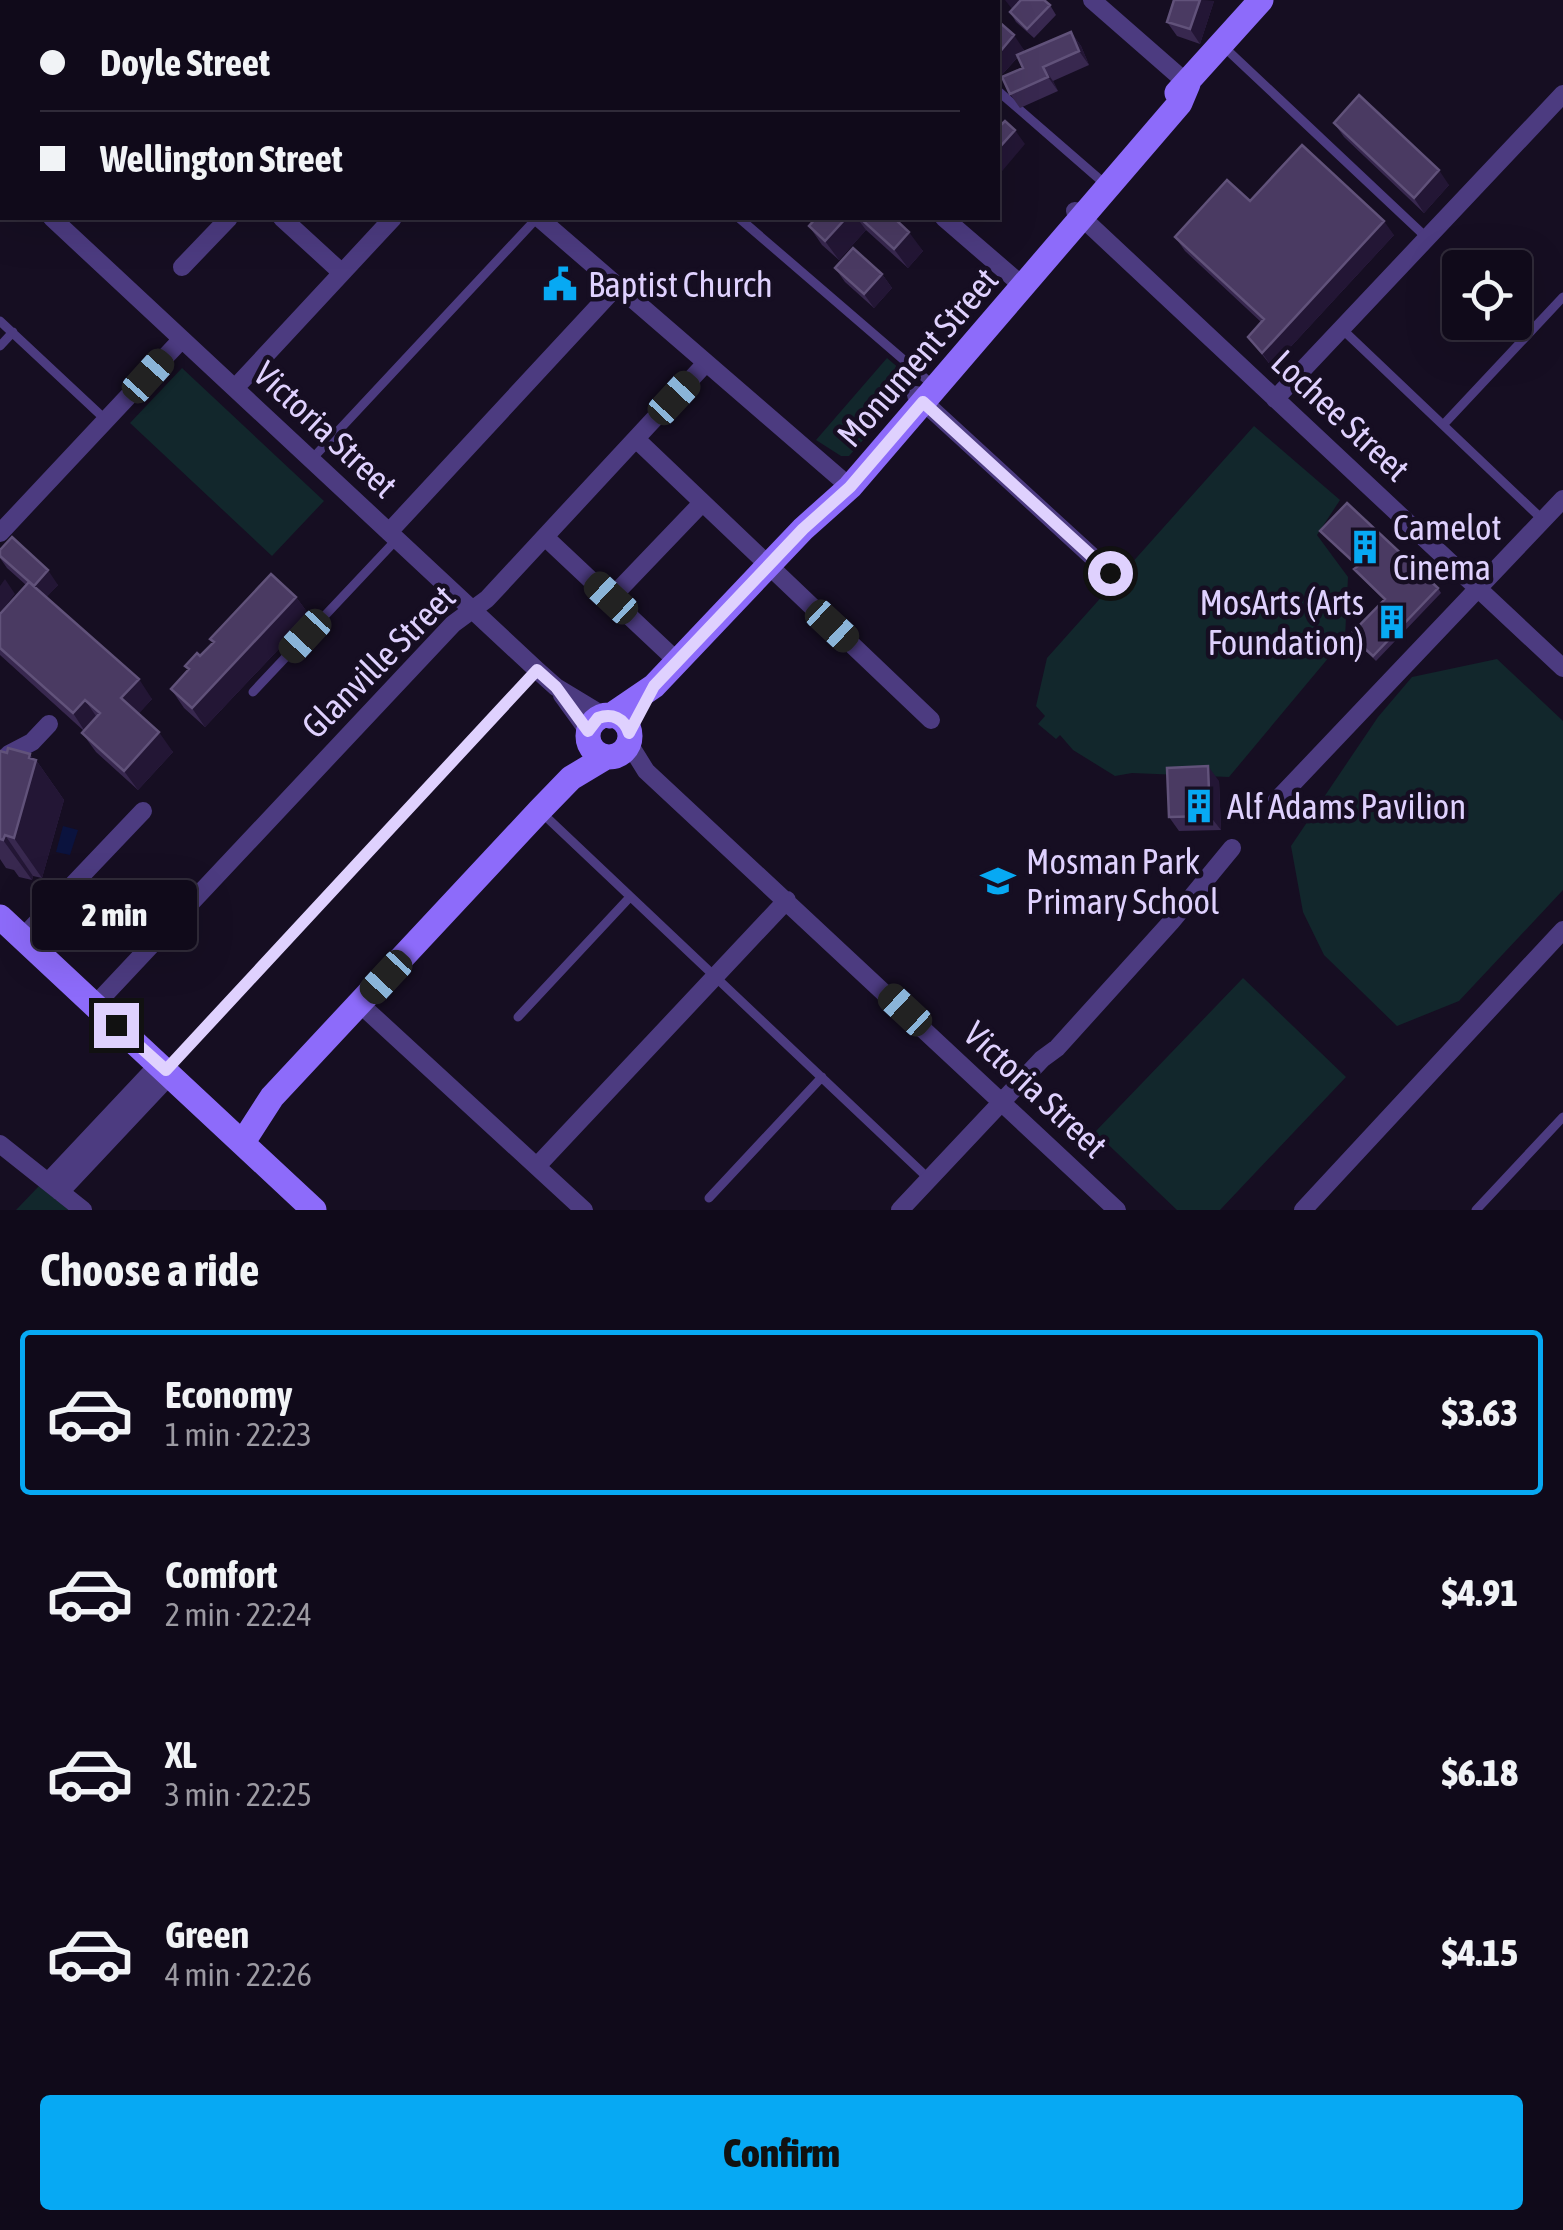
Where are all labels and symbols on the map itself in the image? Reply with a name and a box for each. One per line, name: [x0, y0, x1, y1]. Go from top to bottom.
street label: Monument Street: [829, 260, 1005, 454]
place label: Baptist Church: [588, 264, 773, 304]
public building icon: Baptist Church: [541, 265, 579, 303]
street label: Lochee Street: [1264, 341, 1418, 489]
car: [117, 344, 179, 408]
street label: Victoria Street: [246, 353, 406, 505]
car: [643, 366, 705, 430]
place label: Camelot Cinema: [1393, 507, 1502, 587]
building icon: Camelot Cinema: [1346, 528, 1384, 566]
route start: [1088, 551, 1133, 596]
car: [579, 567, 643, 629]
street label: Glanville Street: [293, 576, 463, 746]
place label: MosArts (Arts Foundation): [1199, 582, 1364, 662]
car: [800, 595, 864, 657]
building icon: MosArts (Arts Foundation): [1373, 603, 1411, 641]
car: [274, 604, 336, 668]
place label: Alf Adams Pavilion: [1227, 786, 1466, 826]
building icon: Alf Adams Pavilion: [1180, 787, 1218, 825]
place label: Mosman Park Primary School: [1026, 841, 1219, 921]
school or university icon: Mosman Park Primary School: [979, 862, 1017, 900]
callout: 2 min: [34, 880, 198, 950]
car: [355, 945, 417, 1009]
car: [873, 979, 937, 1041]
route end: [94, 1003, 139, 1048]
street label: Victoria Street: [956, 1013, 1116, 1165]

